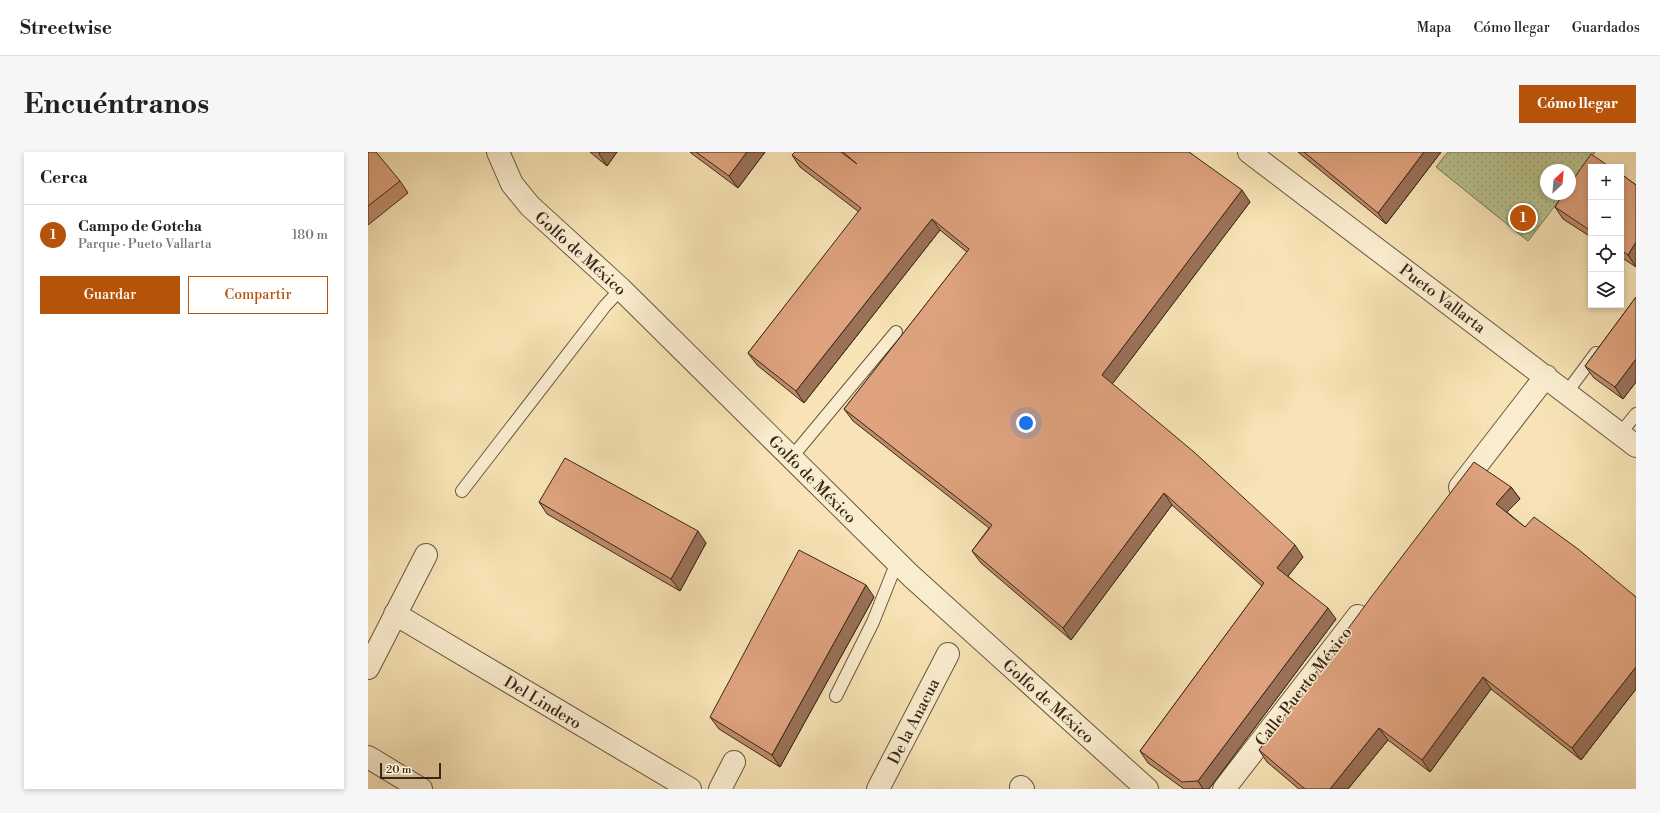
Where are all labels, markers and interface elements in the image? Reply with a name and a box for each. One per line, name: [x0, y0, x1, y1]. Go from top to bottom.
text: Streetwise: [20, 16, 112, 40]
text: Mapa: [1417, 19, 1451, 37]
text: Cómo llegar: [1473, 19, 1550, 37]
text: Guardados: [1572, 19, 1640, 37]
button: Cómo llegar: [1519, 85, 1636, 123]
text: Encuéntranos: [24, 87, 209, 122]
north arrow: [1540, 164, 1576, 200]
map controls: [1588, 164, 1624, 308]
button: +: [1588, 164, 1624, 200]
text: Cerca: [40, 167, 88, 189]
button: −: [1588, 200, 1624, 236]
pin: 1: [1510, 203, 1536, 233]
street label: Golfo de México: [530, 207, 630, 300]
text: Campo de Gotcha: [78, 217, 202, 236]
text: 1: [50, 227, 56, 243]
text: 180 m: [292, 227, 328, 243]
text: Parque · Pueto Vallarta: [78, 236, 212, 252]
button: locate: [1588, 236, 1624, 272]
street label: Pueto Vallarta: [1395, 260, 1490, 338]
button: layers: [1588, 272, 1624, 308]
button: Guardar: [40, 276, 180, 314]
button: Compartir: [188, 276, 328, 314]
your location: [1016, 413, 1036, 433]
street label: Golfo de México: [764, 431, 861, 528]
street label: Calle Puerto México: [1251, 623, 1357, 750]
street label: Golfo de México: [998, 655, 1098, 748]
street label: Del Lindero: [500, 672, 585, 734]
street label: De la Anacua: [884, 674, 945, 768]
scale bar: [380, 761, 441, 780]
text: 20 m: [386, 763, 411, 777]

